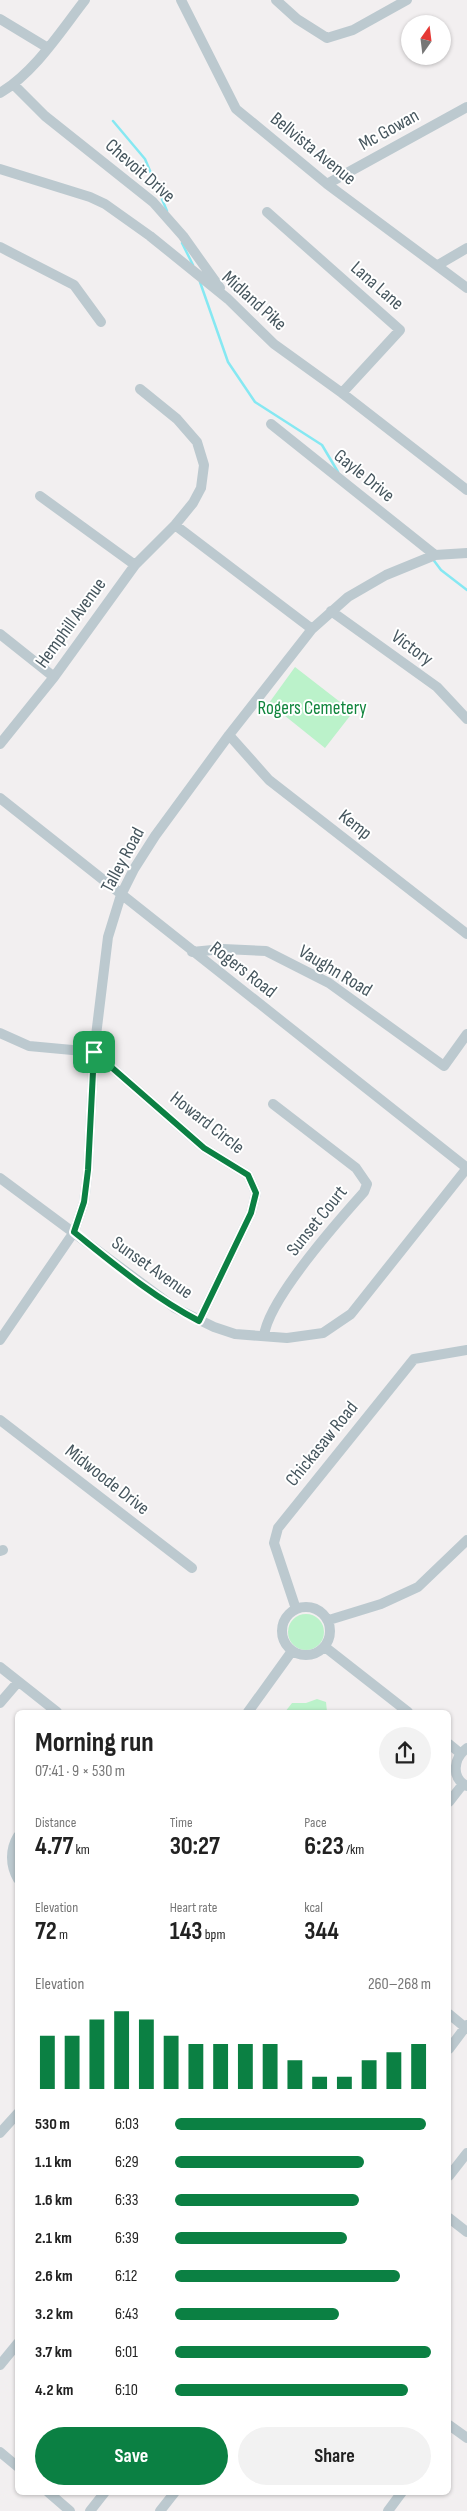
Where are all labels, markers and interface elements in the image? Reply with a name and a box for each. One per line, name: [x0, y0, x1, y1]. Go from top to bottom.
north arrow: [401, 15, 451, 65]
map controls: [401, 15, 451, 65]
street label: Mc Gowan: [355, 104, 423, 156]
street label: Bellvista Avenue: [266, 108, 360, 190]
street label: Chevoit Drive: [100, 134, 180, 208]
street label: Lana Lane: [346, 257, 408, 315]
street label: Midland Pike: [217, 266, 291, 336]
street label: Gayle Drive: [329, 445, 399, 507]
street label: Hemphill Avenue: [31, 574, 111, 672]
street label: Victory: [387, 625, 438, 671]
park label: Rogers Cemetery: [257, 697, 367, 720]
street label: Kemp: [334, 805, 376, 845]
street label: Talley Road: [96, 824, 150, 896]
street label: Rogers Road: [205, 937, 281, 1003]
street label: Vaughn Road: [294, 940, 376, 1002]
pin: [73, 1031, 115, 1073]
icon: arrive: [80, 1038, 108, 1066]
street label: Howard Circle: [165, 1087, 249, 1159]
street label: Sunset Court: [282, 1181, 352, 1261]
street label: Sunset Avenue: [107, 1232, 197, 1304]
street label: Chickasaw Road: [281, 1397, 363, 1491]
street label: Midwoode Drive: [60, 1440, 154, 1520]
text: Morning run: [35, 1726, 154, 1759]
button: share: [379, 1727, 431, 1779]
text: 07:41 · 9 × 530 m: [35, 1762, 125, 1781]
text: Distance: [35, 1814, 76, 1831]
text: Time: [170, 1814, 193, 1831]
text: Pace: [304, 1814, 327, 1831]
text: 4.77: [35, 1831, 73, 1862]
text: 30:27: [170, 1831, 220, 1862]
text: 6:23: [304, 1831, 344, 1862]
text: km: [73, 1841, 90, 1858]
text: /km: [344, 1841, 364, 1858]
text: Elevation: [35, 1899, 78, 1916]
text: Heart rate: [170, 1899, 217, 1916]
text: kcal: [304, 1899, 323, 1916]
text: 72: [35, 1916, 57, 1947]
text: 143: [170, 1916, 203, 1947]
text: 344: [304, 1916, 339, 1947]
text: m: [57, 1926, 68, 1943]
text: bpm: [203, 1926, 225, 1943]
text: Elevation: [35, 1975, 84, 1994]
text: 260–268 m: [368, 1975, 431, 1994]
text: 530 m: [35, 2115, 70, 2134]
text: 6:03: [115, 2115, 139, 2134]
text: 1.1 km: [35, 2153, 72, 2172]
text: 6:29: [115, 2153, 139, 2172]
text: 1.6 km: [35, 2191, 72, 2210]
text: 6:33: [115, 2191, 138, 2210]
text: 2.1 km: [35, 2229, 72, 2248]
text: 6:39: [115, 2229, 139, 2248]
text: 2.6 km: [35, 2267, 73, 2286]
text: 6:12: [115, 2267, 137, 2286]
text: 3.2 km: [35, 2305, 73, 2324]
text: 6:43: [115, 2305, 139, 2324]
text: 3.7 km: [35, 2343, 72, 2362]
text: 6:01: [115, 2343, 138, 2362]
text: 4.2 km: [35, 2381, 73, 2400]
text: 6:10: [115, 2381, 138, 2400]
button: Save: [35, 2427, 228, 2485]
button: Share: [238, 2427, 431, 2485]

